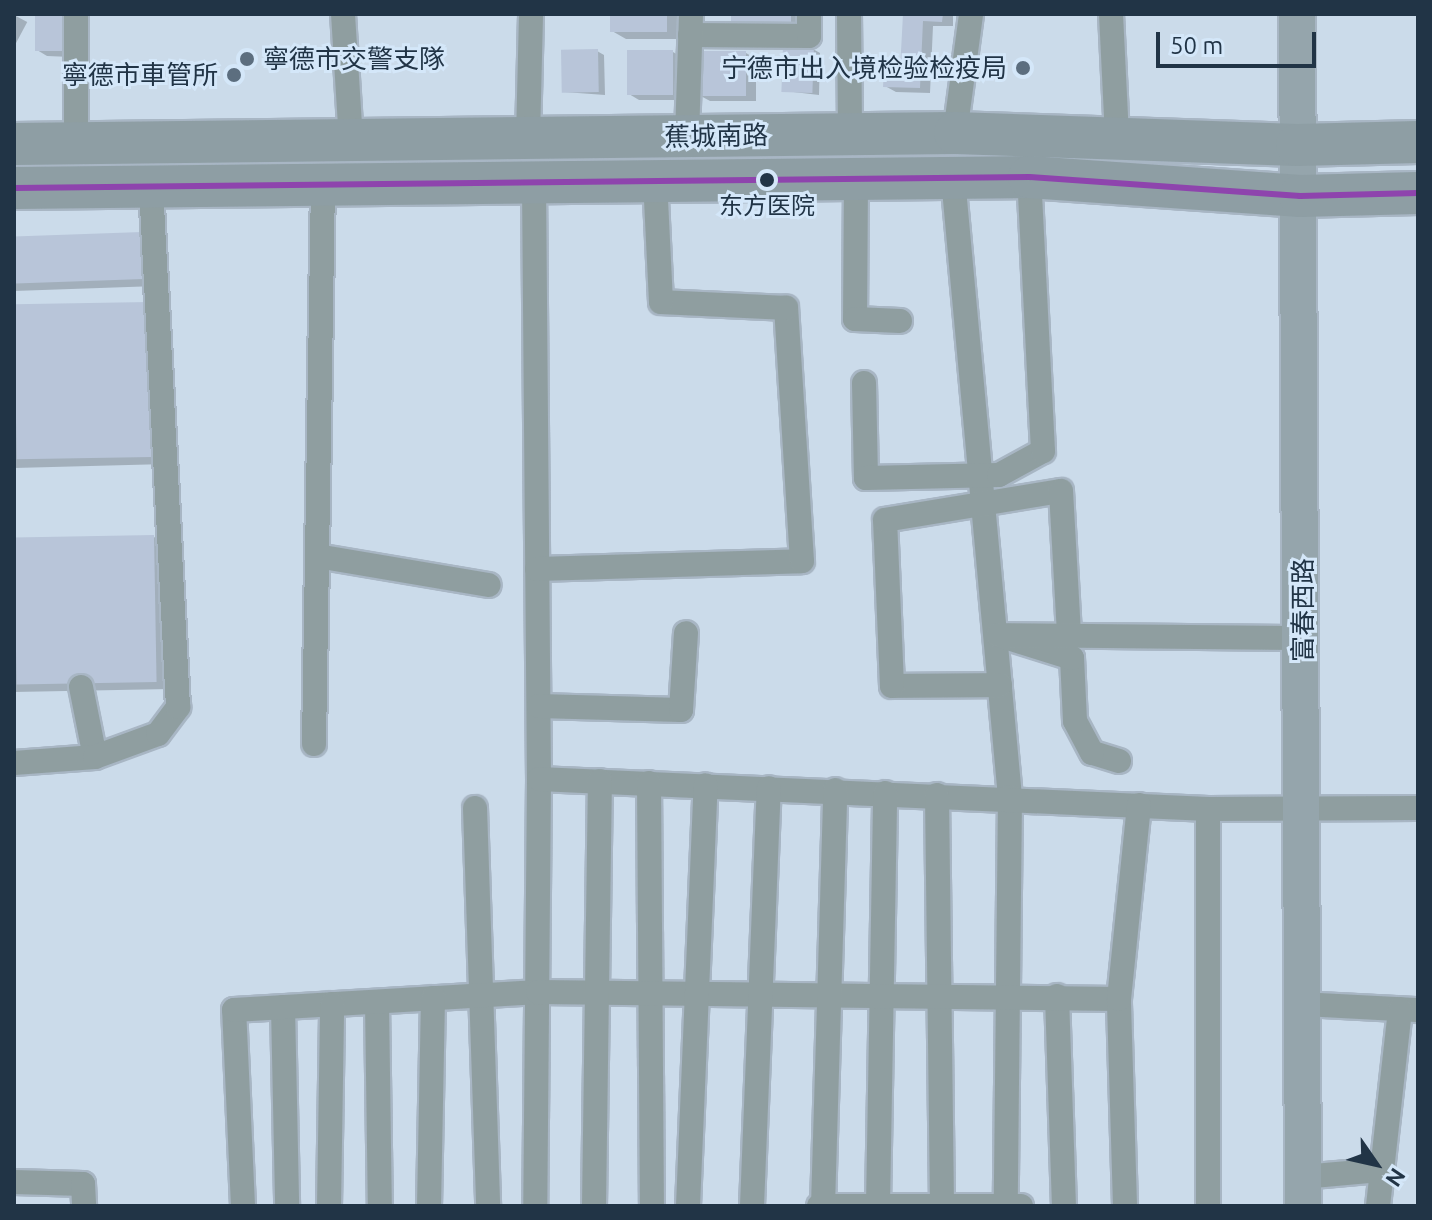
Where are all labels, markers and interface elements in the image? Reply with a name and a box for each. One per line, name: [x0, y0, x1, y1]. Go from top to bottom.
scale bar: [1160, 16, 1320, 66]
text: 50 m: [1170, 32, 1223, 59]
place label: 寧德市交警支隊: [263, 43, 445, 75]
marker: 寧德市交警支隊: [238, 50, 256, 68]
place label: 宁德市出入境检验检疫局: [721, 52, 1007, 84]
place label: 寧德市車管所: [62, 59, 218, 91]
marker: 宁德市出入境检验检疫局: [1014, 59, 1032, 77]
marker: 寧德市車管所: [225, 66, 243, 84]
street label: 蕉城南路: [664, 119, 768, 153]
marker: 东方医院: [759, 172, 775, 188]
place label: 东方医院: [719, 192, 815, 220]
street label: 富春西路: [1287, 558, 1319, 662]
north arrow: [1336, 1124, 1416, 1204]
text: N: [1381, 1164, 1411, 1191]

